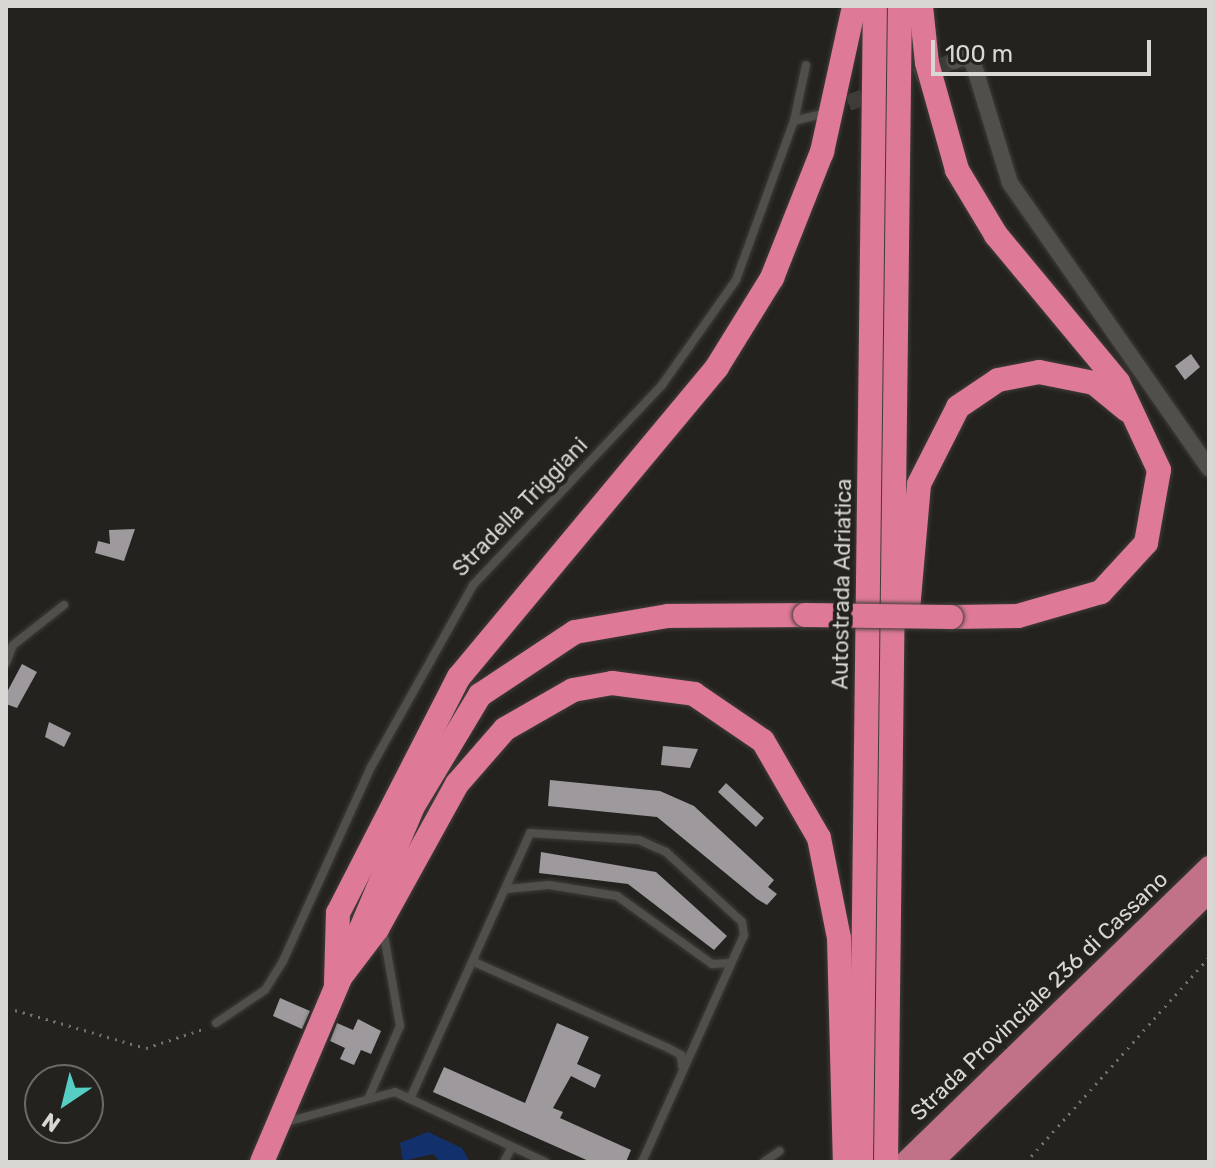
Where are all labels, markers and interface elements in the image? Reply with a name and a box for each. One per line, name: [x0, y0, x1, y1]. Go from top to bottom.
scale bar: [935, 24, 1155, 74]
text: 100 m: [945, 40, 1013, 68]
street label: Stradella Triggiani: [447, 432, 593, 582]
street label: Autostrada Adriatica: [827, 478, 857, 690]
street label: Strada Provinciale 236 di Cassano: [905, 866, 1173, 1126]
north arrow: [24, 1064, 104, 1144]
text: N: [37, 1107, 65, 1138]

